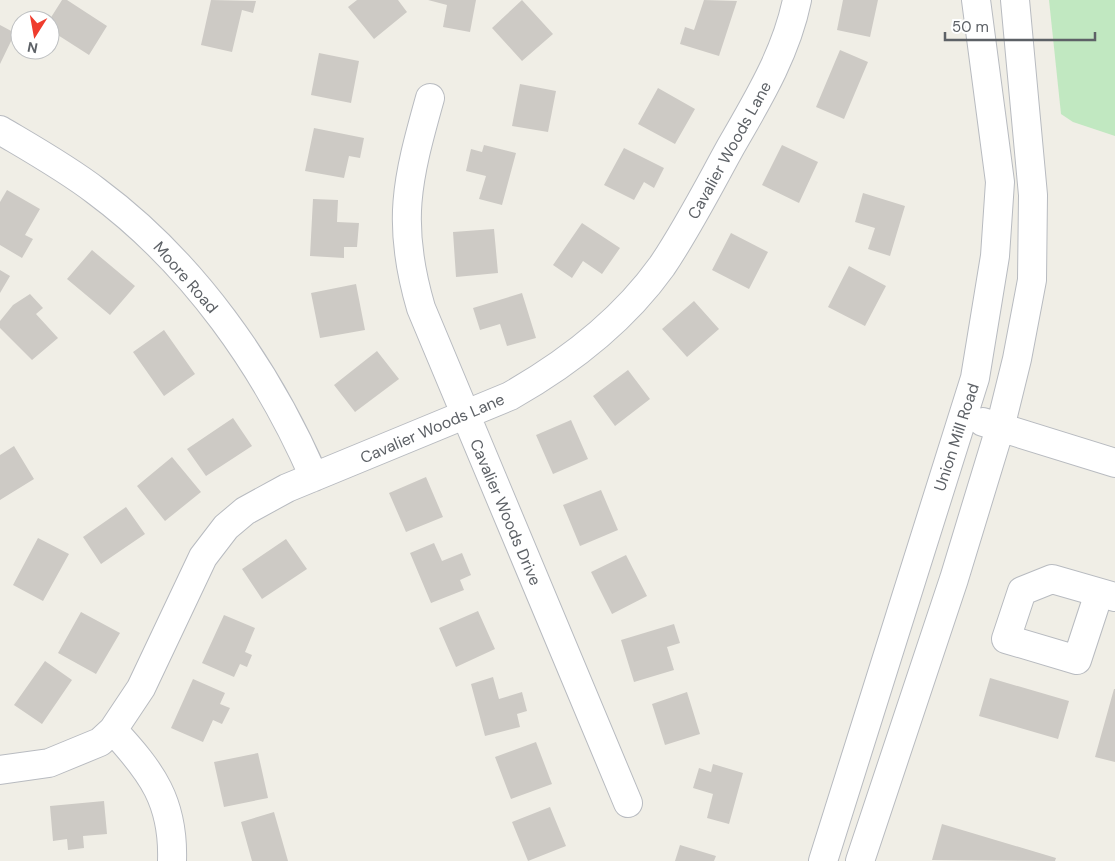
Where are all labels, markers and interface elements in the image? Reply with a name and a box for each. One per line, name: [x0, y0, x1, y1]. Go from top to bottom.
north arrow: [10, 10, 60, 60]
scale bar: [945, 10, 1095, 42]
text: 50 m: [952, 17, 989, 37]
text: N: [26, 38, 39, 58]
street label: Cavalier Woods Lane: [683, 78, 776, 223]
street label: Moore Road: [149, 237, 223, 318]
street label: Union Mill Road: [929, 380, 984, 494]
street label: Cavalier Woods Lane: [357, 389, 507, 468]
street label: Cavalier Woods Drive: [465, 436, 546, 589]

